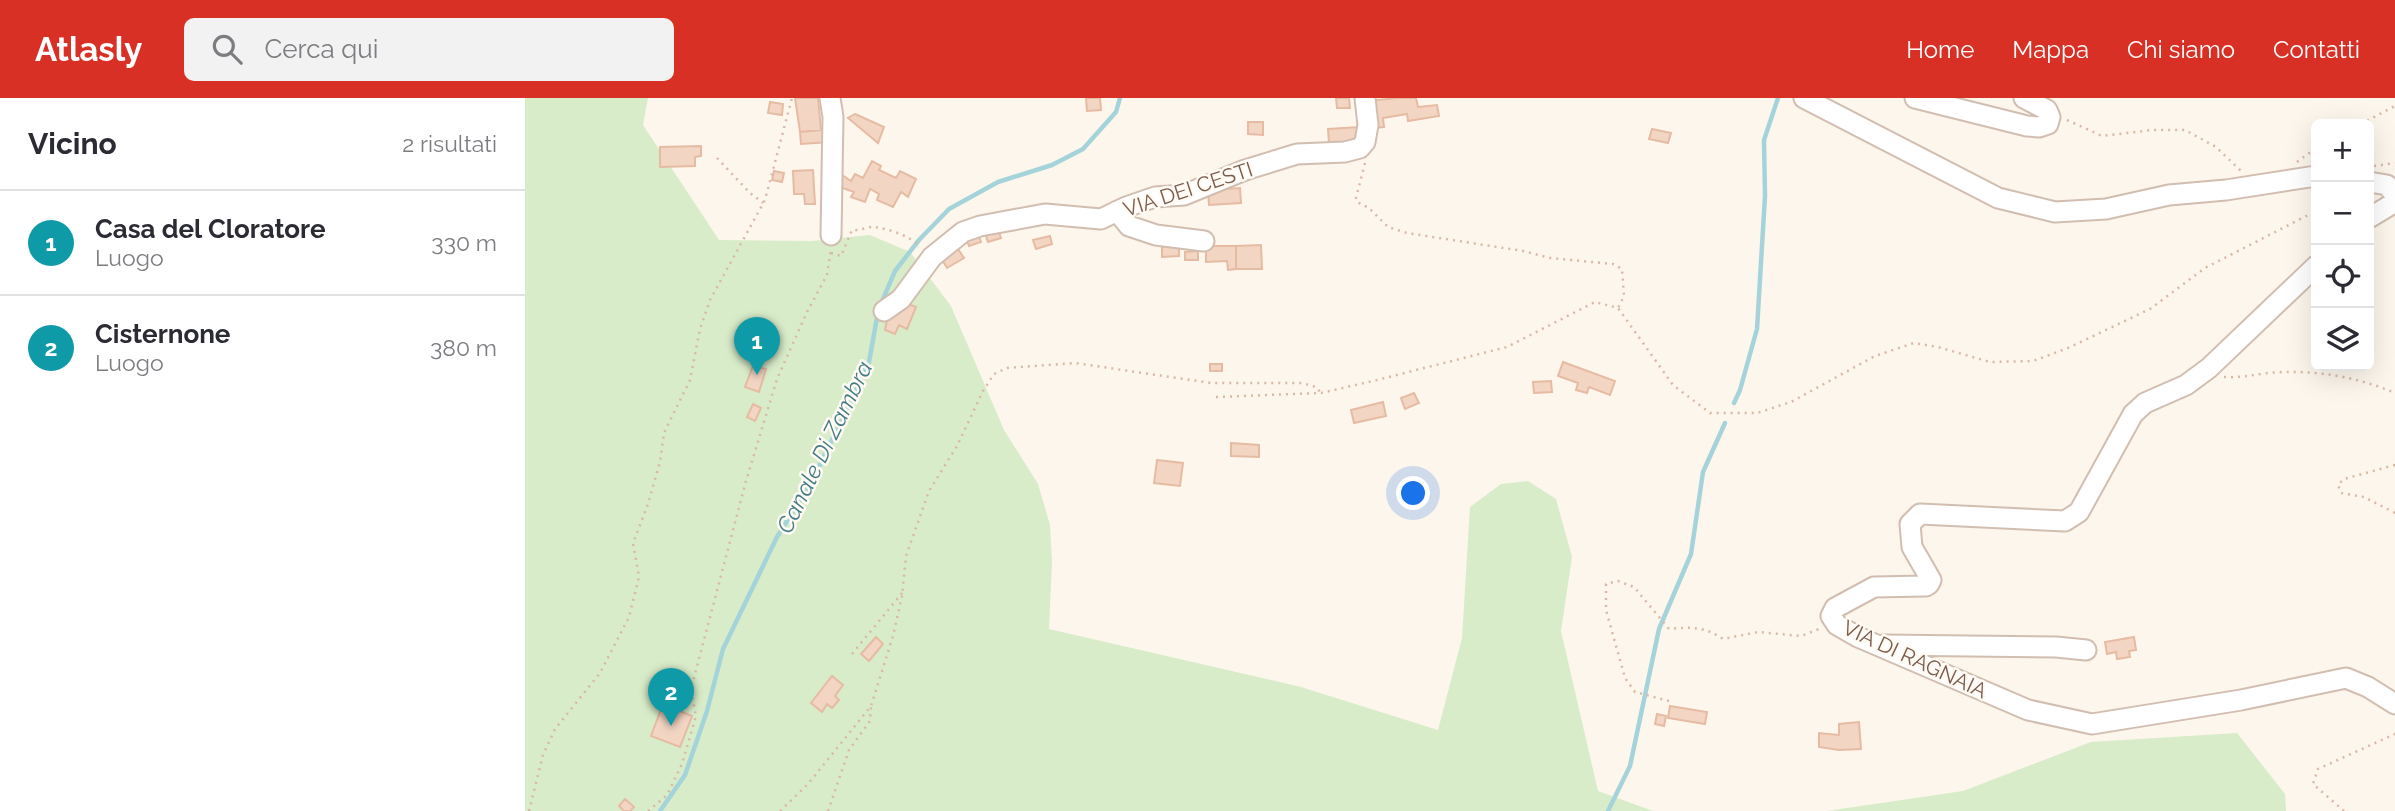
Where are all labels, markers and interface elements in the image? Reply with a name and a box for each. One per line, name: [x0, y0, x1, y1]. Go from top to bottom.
search box: [184, 18, 674, 81]
text: Atlasly: [35, 30, 142, 69]
icon: search: [208, 30, 246, 68]
text: Cerca qui: [264, 34, 378, 64]
text: Home: [1906, 35, 1974, 64]
text: Mappa: [2012, 35, 2089, 64]
text: Chi siamo: [2127, 35, 2235, 64]
text: Contatti: [2273, 35, 2360, 64]
map controls: [2311, 119, 2374, 371]
button: +: [2311, 119, 2374, 182]
text: Vicino: [28, 126, 117, 161]
text: 2 risultati: [402, 130, 497, 157]
street label: VIA DEI CESTI: [1120, 156, 1256, 222]
button: −: [2311, 182, 2374, 245]
text: Casa del Cloratore: [95, 214, 326, 244]
text: 1: [45, 229, 57, 256]
text: 330 m: [431, 229, 497, 256]
text: Luogo: [95, 244, 164, 271]
button: locate: [2311, 245, 2374, 308]
button: layers: [2311, 308, 2374, 371]
pin: 1: [734, 317, 780, 375]
text: Cisternone: [95, 319, 230, 349]
text: 2: [45, 334, 57, 361]
text: 380 m: [430, 334, 497, 361]
text: Luogo: [95, 349, 164, 376]
water label: Canale Di Zambra: [771, 356, 878, 538]
your location: [1396, 476, 1430, 510]
street label: VIA DI RAGNAIA: [1839, 615, 1991, 703]
pin: 2: [648, 668, 694, 726]

